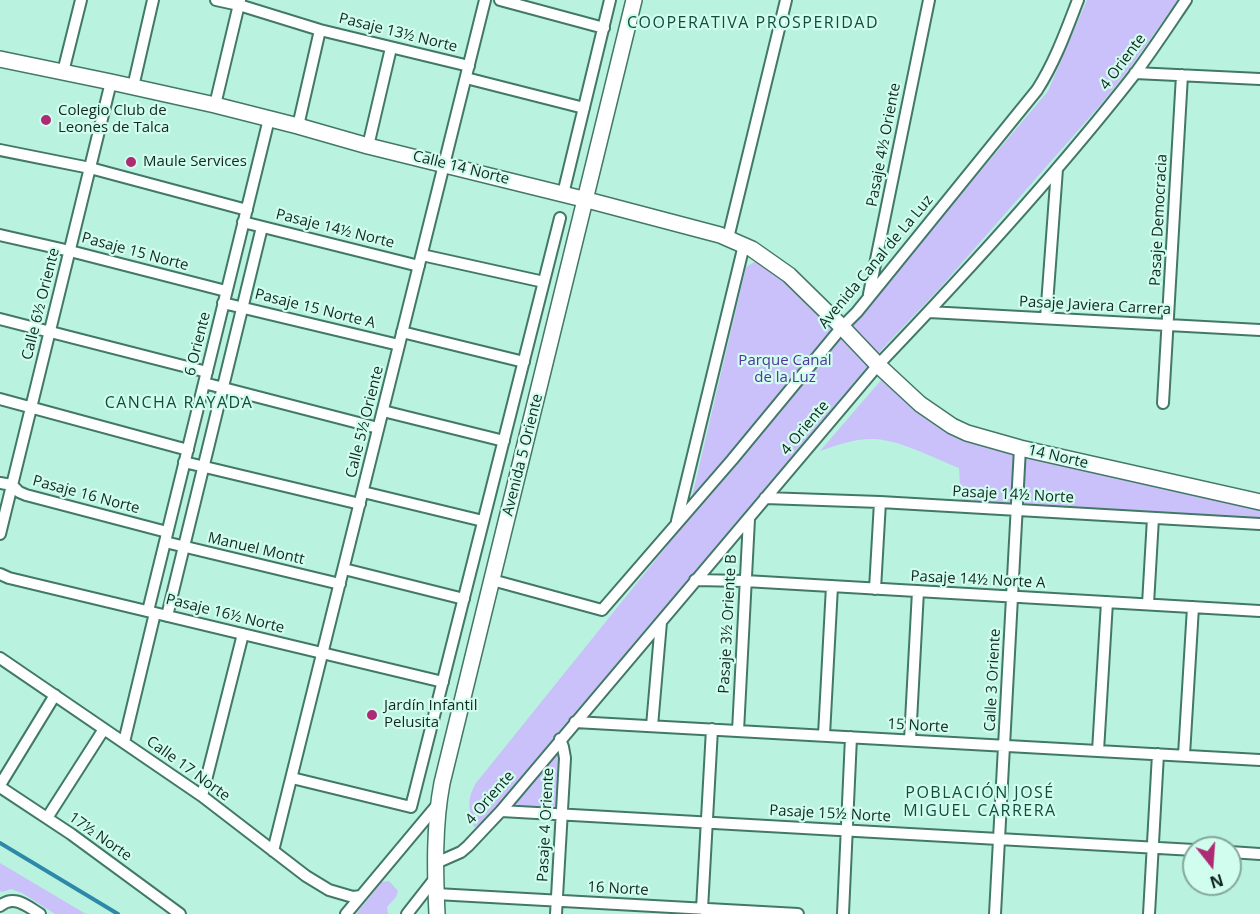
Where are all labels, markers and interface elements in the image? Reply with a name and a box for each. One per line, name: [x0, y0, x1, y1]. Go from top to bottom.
street label: Pasaje 13½ Norte: [337, 10, 459, 56]
district label: COOPERATIVA PROSPERIDAD: [627, 13, 879, 33]
street label: 4 Oriente: [1096, 30, 1150, 94]
street label: Pasaje 4½ Oriente: [863, 81, 905, 209]
place label: Colegio Club de Leones de Talca: [58, 102, 169, 137]
marker: Colegio Club de Leones de Talca: [39, 113, 53, 127]
street label: Calle 14 Norte: [411, 147, 511, 189]
place label: Maule Services: [143, 153, 247, 171]
street label: Pasaje Democracia: [1147, 154, 1171, 286]
marker: Maule Services: [124, 155, 138, 169]
street label: Avenida Canal de La Luz: [815, 192, 937, 332]
street label: Pasaje 14½ Norte: [274, 206, 396, 252]
street label: Pasaje 15 Norte: [79, 229, 191, 275]
street label: Calle 6½ Oriente: [18, 246, 64, 362]
street label: Pasaje 15 Norte A: [253, 285, 377, 333]
street label: Pasaje Javiera Carrera: [1018, 293, 1172, 319]
street label: 6 Oriente: [181, 310, 215, 378]
park label: Parque Canal de la Luz: [738, 352, 832, 387]
street label: Calle 5½ Oriente: [342, 364, 388, 480]
street label: Avenida 5 Oriente: [499, 392, 547, 518]
district label: CANCHA RAYADA: [105, 393, 253, 413]
street label: 4 Oriente: [777, 397, 833, 459]
street label: 14 Norte: [1026, 441, 1090, 473]
street label: Pasaje 16 Norte: [30, 472, 142, 518]
street label: Pasaje 14½ Norte: [952, 483, 1074, 507]
street label: Manuel Montt: [206, 529, 306, 569]
street label: Pasaje 3½ Oriente B: [715, 554, 741, 694]
street label: Pasaje 14½ Norte A: [910, 567, 1046, 593]
street label: Pasaje 16½ Norte: [164, 591, 286, 637]
street label: Calle 3 Oriente: [981, 628, 1005, 732]
place label: Jardín Infantil Pelusita: [384, 697, 477, 732]
marker: Jardín Infantil Pelusita: [365, 708, 379, 722]
street label: 15 Norte: [887, 715, 949, 737]
street label: Calle 17 Norte: [143, 733, 233, 805]
street label: 4 Oriente: [462, 767, 518, 829]
street label: Pasaje 4 Oriente: [534, 767, 558, 883]
district label: POBLACIÓN JOSÉ MIGUEL CARRERA: [903, 783, 1057, 821]
street label: Pasaje 15½ Norte: [769, 802, 891, 826]
street label: 17½ Norte: [65, 809, 135, 865]
north arrow: [1182, 836, 1242, 896]
text: N: [1207, 869, 1226, 894]
street label: 16 Norte: [587, 878, 649, 900]

